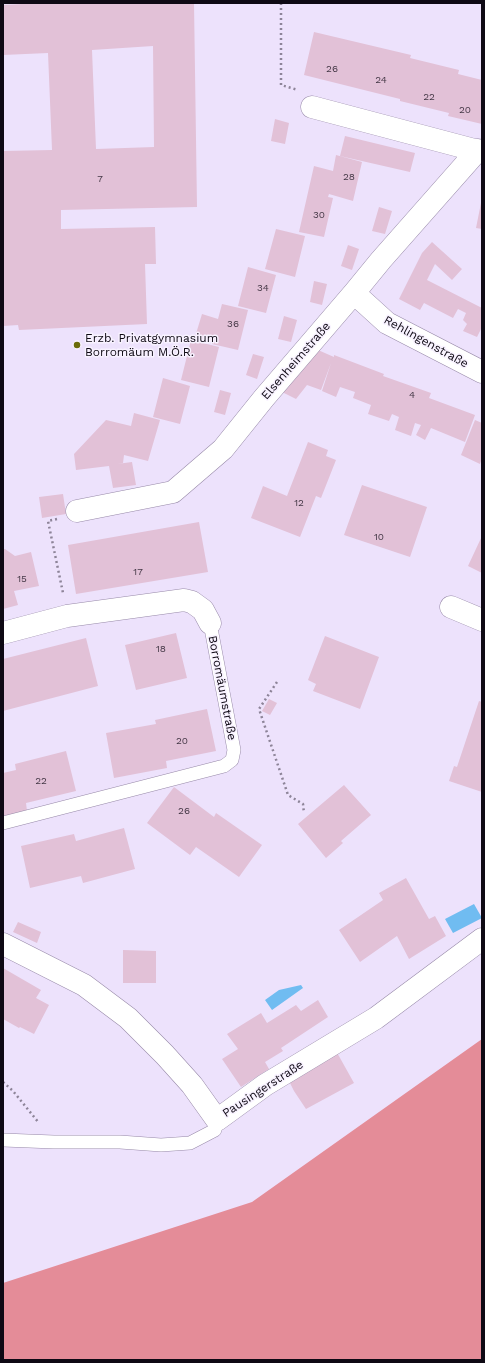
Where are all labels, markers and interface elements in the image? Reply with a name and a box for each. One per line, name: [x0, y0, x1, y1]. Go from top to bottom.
house number: 26: [326, 63, 338, 75]
house number: 24: [375, 74, 387, 86]
house number: 22: [423, 91, 435, 103]
house number: 20: [459, 104, 471, 116]
house number: 28: [343, 171, 355, 183]
house number: 7: [97, 173, 103, 185]
house number: 30: [313, 209, 325, 221]
house number: 34: [257, 282, 269, 294]
street label: Rehlingenstraße: [381, 313, 471, 371]
house number: 36: [227, 318, 239, 330]
street label: Elsenheimstraße: [258, 319, 334, 403]
place label: Erzb. Privatgymnasium Borromäum M.Ö.R.: [85, 331, 218, 359]
marker: Erzb. Privatgymnasium Borromäum M.Ö.R.: [72, 340, 82, 350]
house number: 4: [409, 389, 415, 401]
house number: 12: [294, 497, 304, 509]
house number: 10: [374, 531, 384, 543]
house number: 17: [133, 566, 143, 578]
house number: 15: [17, 573, 27, 585]
street label: Borromäumstraße: [205, 635, 239, 741]
house number: 18: [156, 643, 166, 655]
house number: 20: [176, 735, 188, 747]
house number: 22: [35, 775, 47, 787]
house number: 26: [178, 805, 190, 817]
street label: Pausingerstraße: [220, 1057, 306, 1121]

